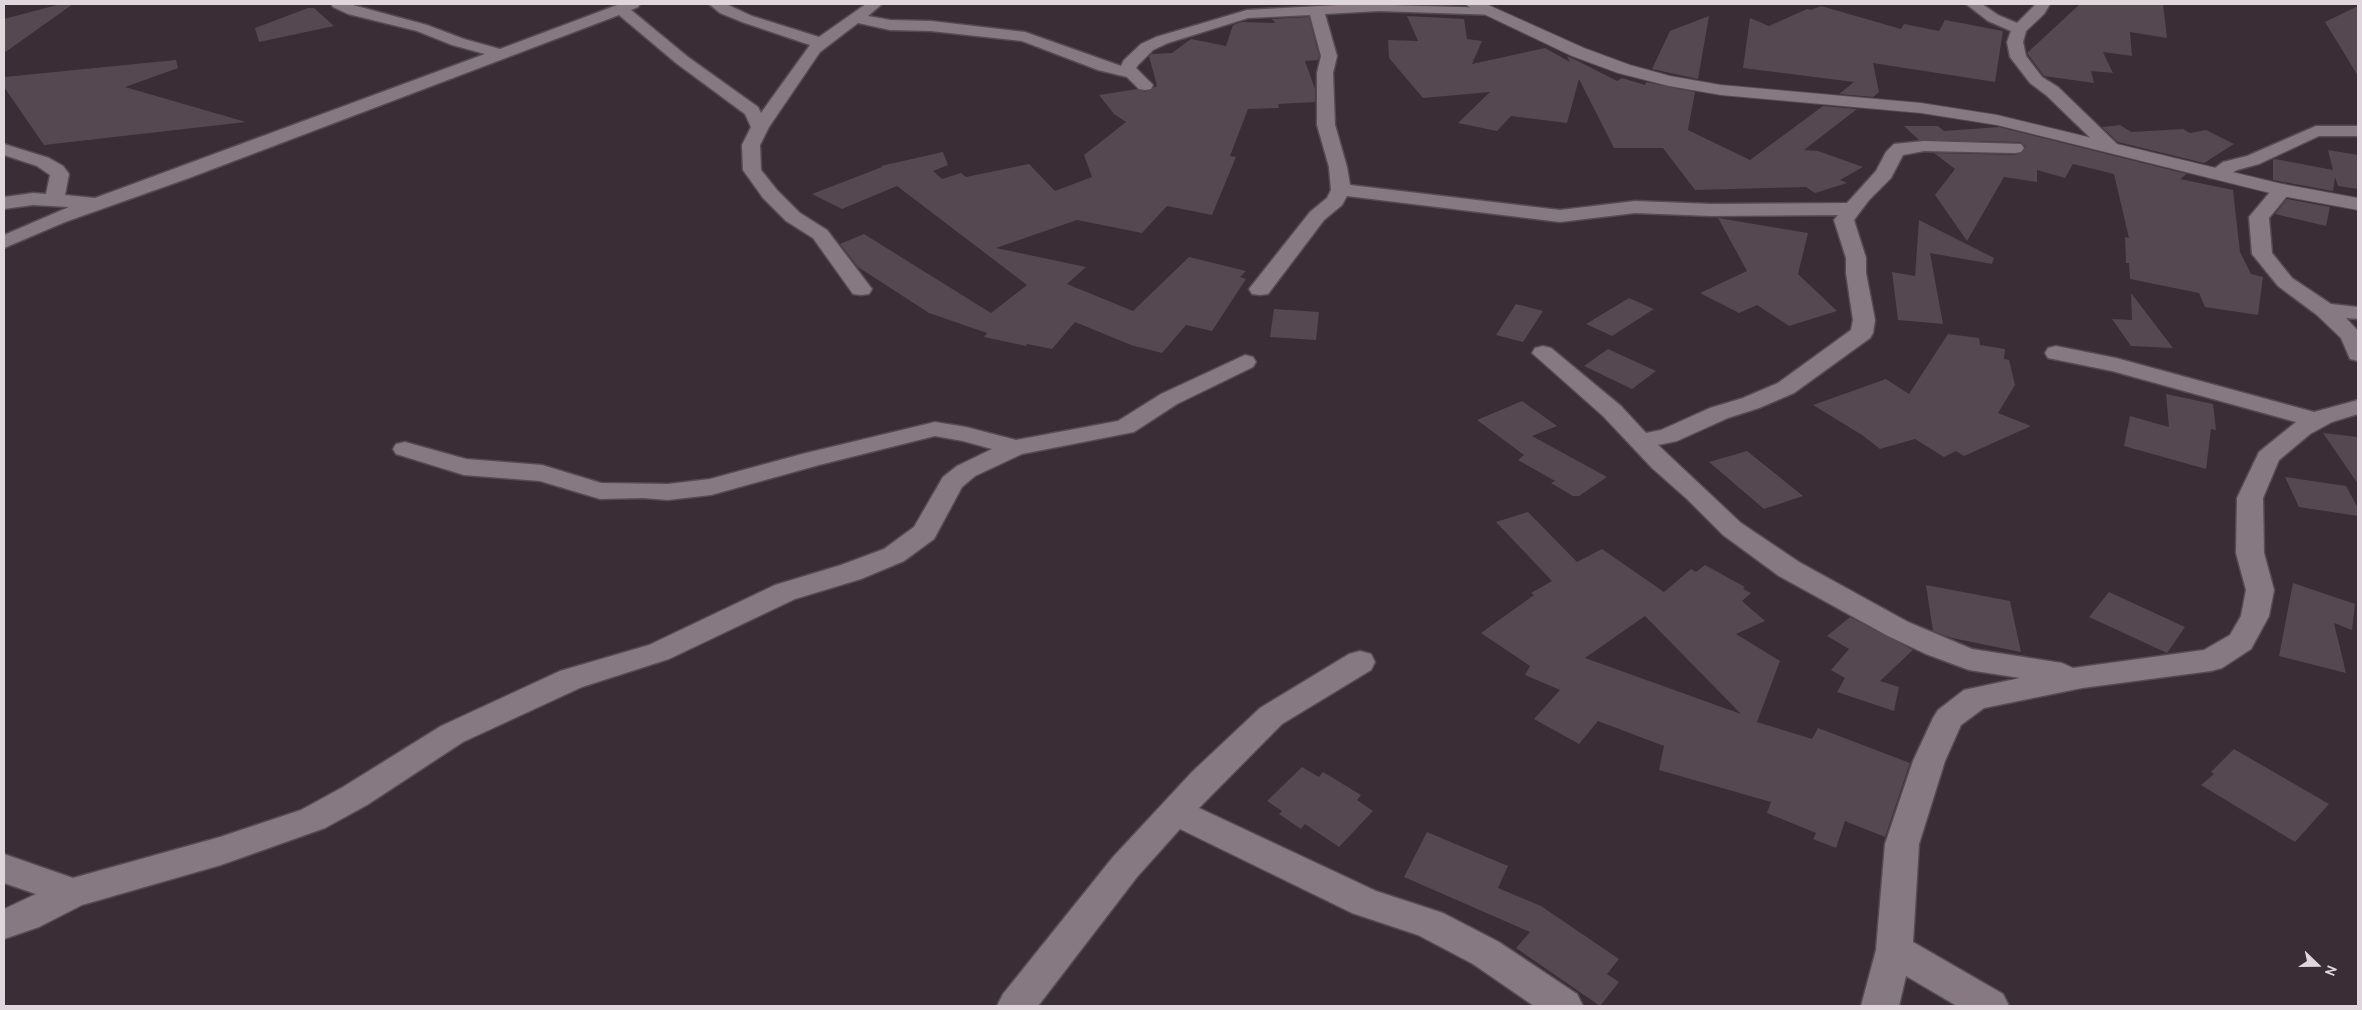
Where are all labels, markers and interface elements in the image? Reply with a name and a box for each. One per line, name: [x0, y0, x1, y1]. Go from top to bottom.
north arrow: [2292, 940, 2342, 990]
text: N: [2321, 963, 2341, 979]

